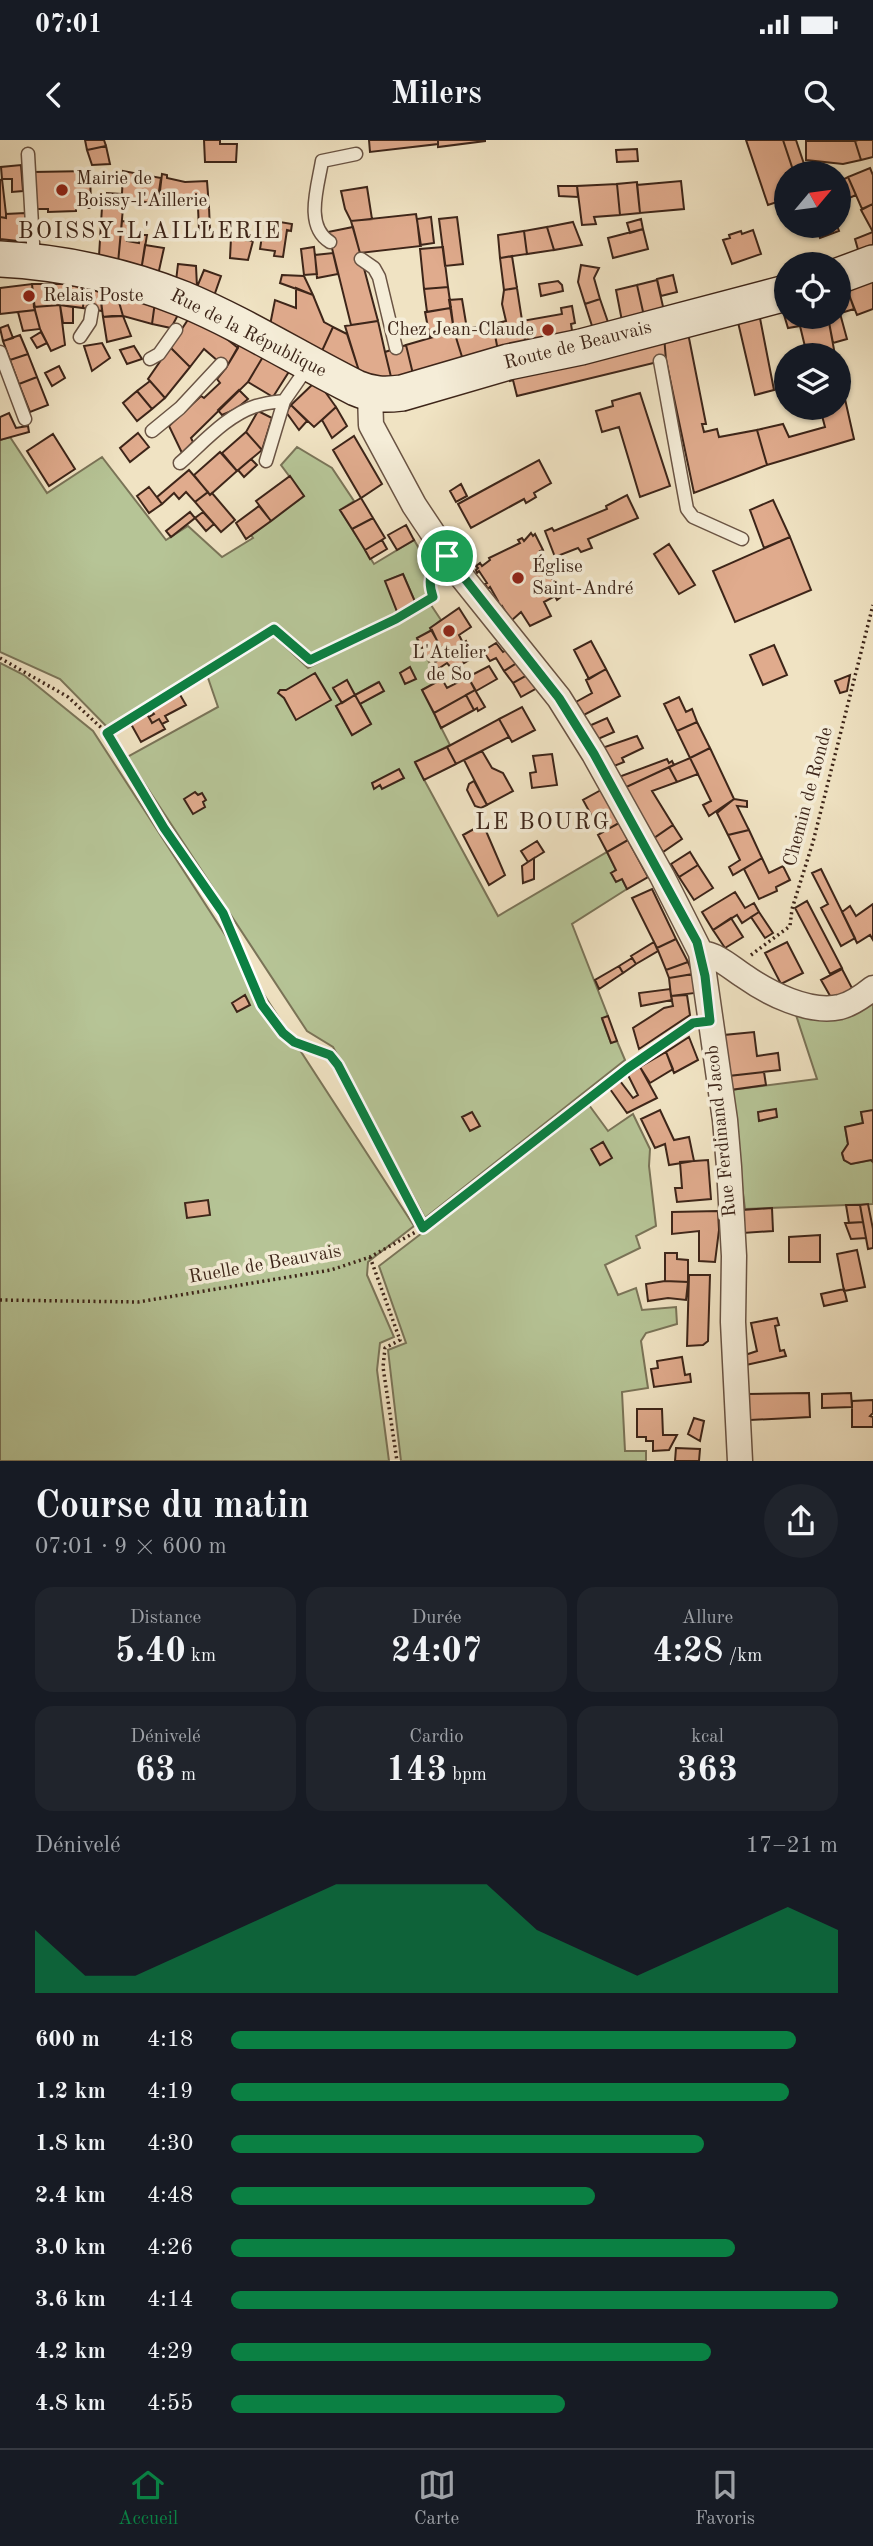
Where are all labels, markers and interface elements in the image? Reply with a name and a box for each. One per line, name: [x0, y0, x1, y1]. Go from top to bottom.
text: 07:01: [35, 12, 103, 38]
icon: back: [35, 76, 73, 114]
icon: search: [800, 76, 838, 114]
text: Milers: [391, 79, 482, 111]
north arrow: [774, 161, 850, 238]
map controls: [774, 161, 851, 420]
place label: Mairie de Boissy-l'Aillerie: [76, 170, 207, 211]
marker: Mairie de Boissy-l'Aillerie: [54, 182, 70, 198]
district label: BOISSY-L'AILLERIE: [18, 220, 282, 243]
button: locate: [774, 252, 851, 329]
street label: Rue de la République: [167, 286, 329, 382]
place label: Relais Poste: [43, 287, 144, 306]
marker: Relais Poste: [21, 288, 37, 304]
street label: Route de Beauvais: [502, 318, 654, 374]
place label: Chez Jean-Claude: [387, 321, 534, 340]
marker: Chez Jean-Claude: [540, 322, 556, 338]
button: layers: [774, 343, 851, 420]
pin: [417, 526, 477, 586]
icon: arrive: [428, 537, 466, 575]
place label: Église Saint-André: [532, 554, 633, 599]
marker: Église Saint-André: [510, 570, 526, 586]
marker: L'Atelier de So: [441, 623, 457, 639]
place label: L'Atelier de So: [412, 644, 486, 685]
street label: Chemin de Ronde: [781, 725, 837, 869]
district label: LE BOURG: [475, 811, 611, 834]
street label: Rue Ferdinand Jacob: [704, 1044, 740, 1218]
street label: Ruelle de Beauvais: [187, 1242, 343, 1288]
button: share: [764, 1484, 838, 1558]
text: Course du matin: [35, 1488, 309, 1526]
text: 07:01 · 9 × 600 m: [35, 1535, 227, 1558]
text: Distance: [130, 1609, 201, 1628]
text: Durée: [411, 1609, 462, 1628]
text: Allure: [682, 1609, 733, 1628]
text: 5.40: [115, 1634, 186, 1669]
text: 24:07: [391, 1634, 482, 1669]
text: 4:28: [653, 1634, 723, 1669]
text: km: [186, 1647, 216, 1666]
text: /km: [723, 1647, 762, 1666]
text: Dénivelé: [130, 1728, 201, 1747]
text: Cardio: [409, 1728, 464, 1747]
text: kcal: [691, 1728, 724, 1747]
text: 63: [135, 1753, 176, 1788]
text: 143: [386, 1753, 447, 1788]
text: 363: [677, 1753, 738, 1788]
text: m: [176, 1766, 196, 1785]
text: bpm: [447, 1766, 487, 1785]
text: Dénivelé: [35, 1834, 121, 1857]
text: 17–21 m: [746, 1834, 838, 1857]
text: 600 m: [35, 2028, 100, 2051]
text: 4:18: [147, 2028, 193, 2051]
text: 1.2 km: [35, 2080, 106, 2103]
text: 4:19: [147, 2080, 193, 2103]
text: 1.8 km: [35, 2132, 106, 2155]
text: 4:30: [147, 2132, 193, 2155]
text: 2.4 km: [35, 2184, 106, 2207]
text: 4:48: [147, 2184, 193, 2207]
text: 3.0 km: [35, 2236, 106, 2259]
text: 4:26: [147, 2236, 193, 2259]
text: 3.6 km: [35, 2288, 106, 2311]
text: 4:14: [147, 2288, 193, 2311]
text: 4.2 km: [35, 2340, 106, 2363]
text: 4:29: [147, 2340, 193, 2363]
text: 4.8 km: [35, 2392, 106, 2415]
text: 4:55: [147, 2392, 193, 2415]
tab: Accueil: [118, 2466, 178, 2531]
tab: Carte: [414, 2466, 459, 2531]
tab: Favoris: [695, 2466, 755, 2531]

